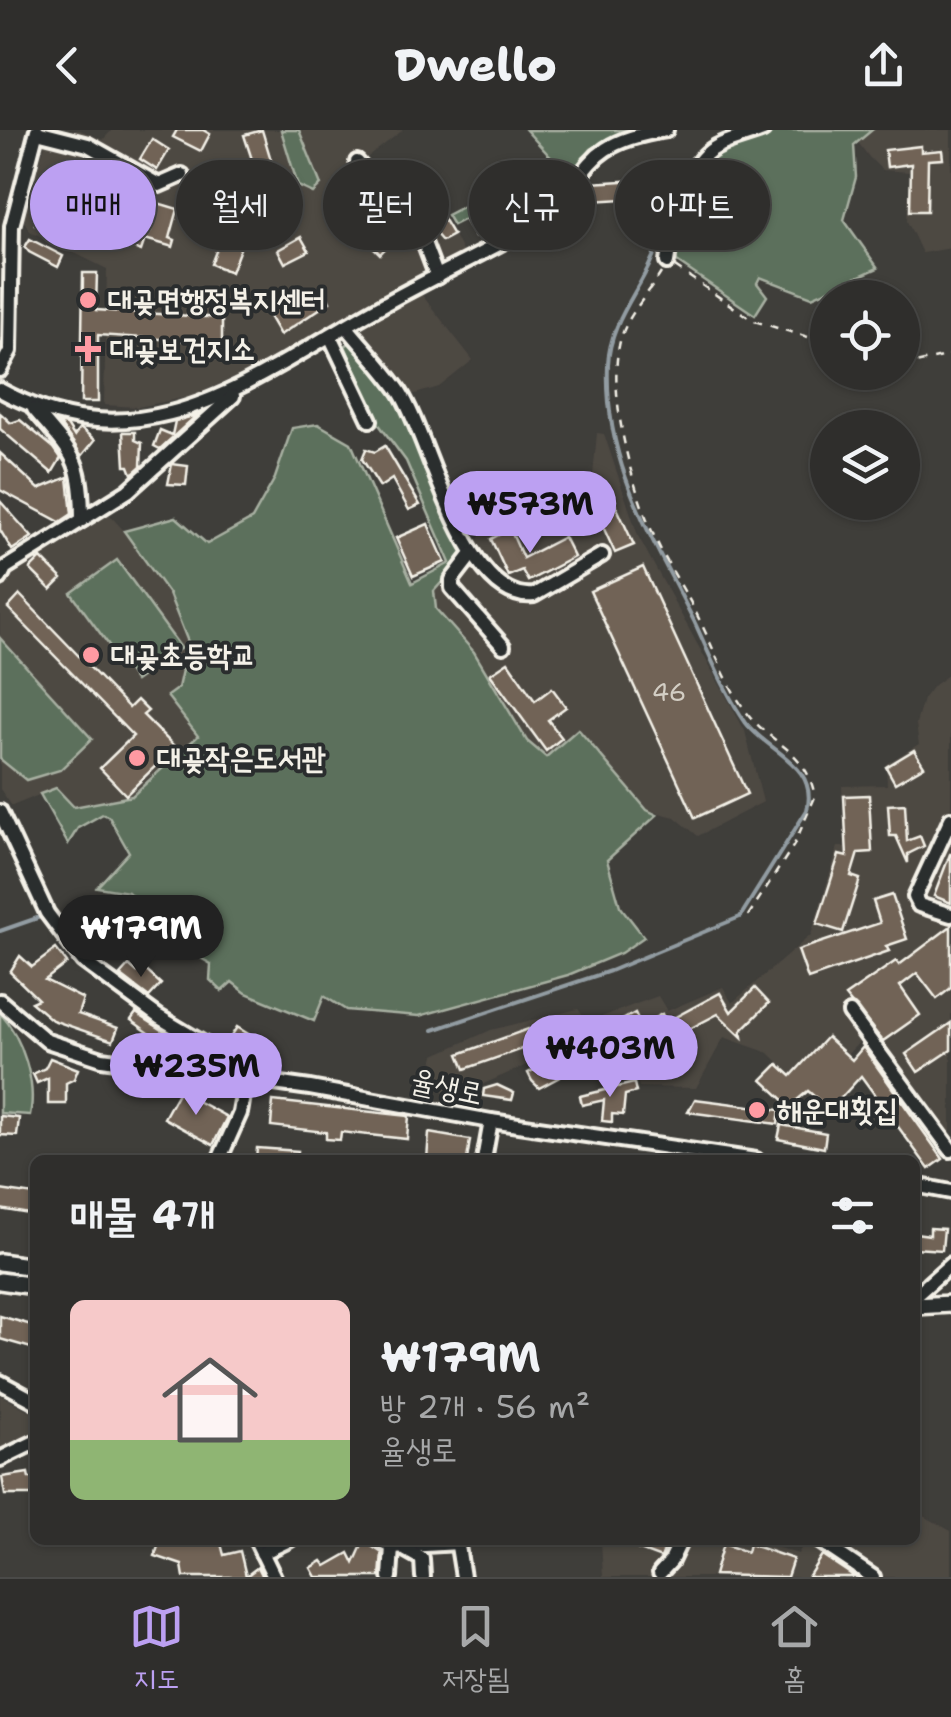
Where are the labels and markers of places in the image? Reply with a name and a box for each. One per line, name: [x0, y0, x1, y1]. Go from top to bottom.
place label: 대곶면행정복지센터: [108, 279, 325, 320]
marker: 대곶면행정복지센터: [77, 289, 99, 311]
place label: 대곶보건지소: [110, 328, 255, 369]
marker: 대곶보건지소: [75, 336, 101, 362]
pin: ₩573M: [460, 471, 600, 556]
place label: 대곶초등학교: [111, 634, 256, 675]
marker: 대곶초등학교: [80, 644, 102, 666]
place label: 대곶작은도서관: [157, 737, 326, 778]
marker: 대곶작은도서관: [126, 747, 148, 769]
pin: ₩179M: [71, 895, 211, 980]
pin: ₩403M: [540, 1015, 680, 1100]
pin: ₩235M: [126, 1033, 266, 1118]
place label: 해운대횟집: [777, 1089, 898, 1130]
marker: 해운대횟집: [746, 1099, 768, 1121]

